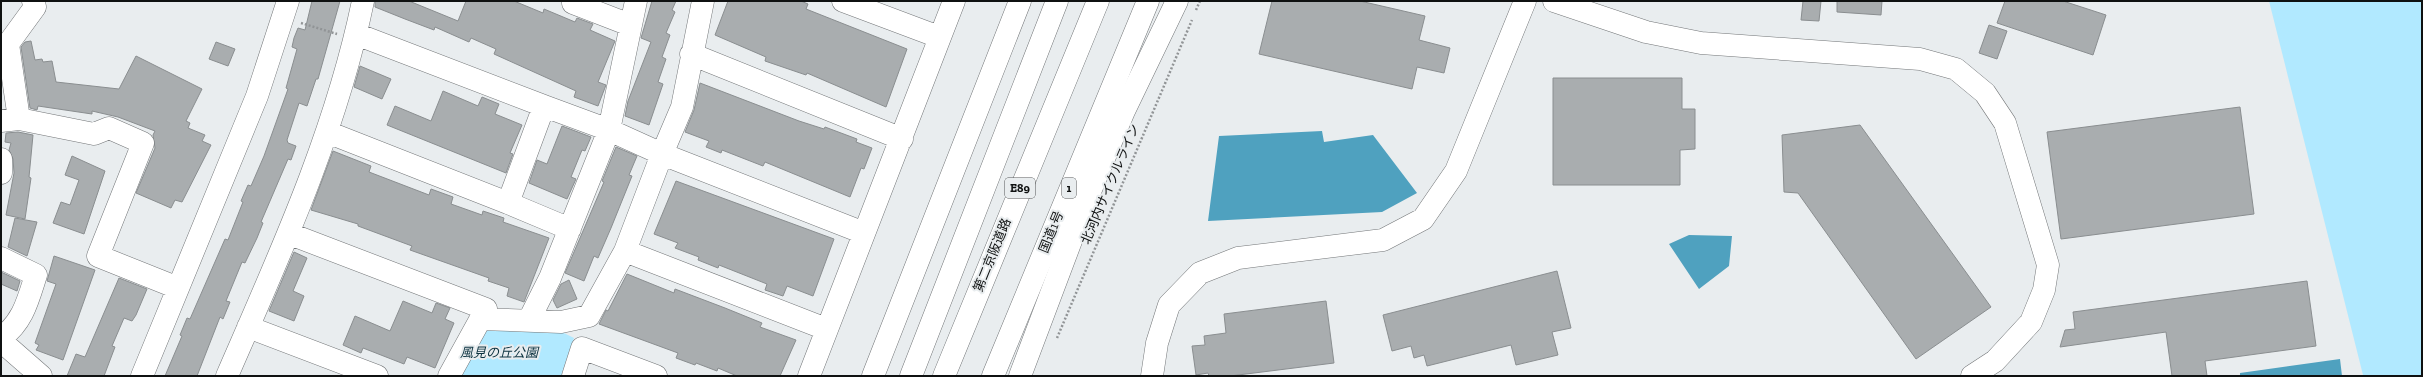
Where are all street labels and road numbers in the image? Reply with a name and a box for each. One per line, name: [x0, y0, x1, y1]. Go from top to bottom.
street label: 北河内サイクルライン: [1078, 122, 1142, 246]
road number: E89: [1005, 178, 1035, 198]
road number: 1: [1062, 178, 1076, 198]
street label: 国道1号: [1036, 209, 1066, 255]
street label: 第二京阪道路: [970, 216, 1014, 294]

